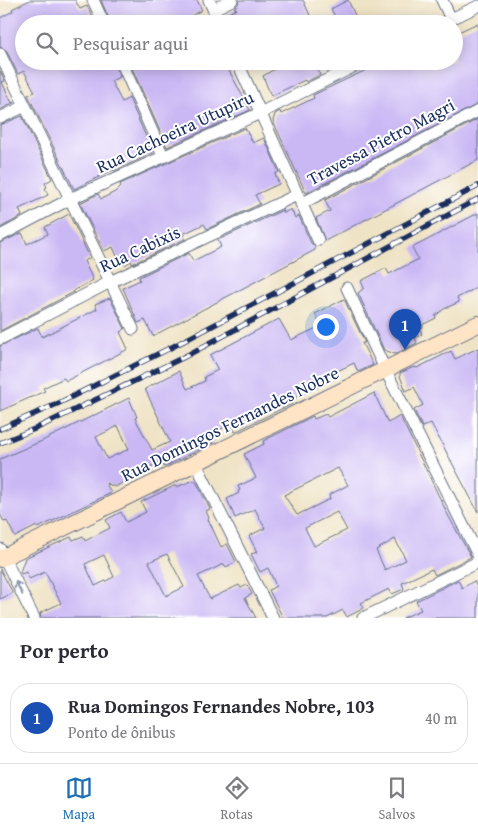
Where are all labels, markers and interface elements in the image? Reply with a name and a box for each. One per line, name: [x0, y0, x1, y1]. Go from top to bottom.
search box: [15, 15, 463, 70]
icon: search: [33, 29, 61, 57]
text: Pesquisar aqui: [73, 29, 188, 57]
street label: Rua Cachoeira Utupiru: [92, 83, 258, 180]
street label: Travessa Pietro Magri: [302, 91, 459, 192]
street label: Rua Cabixis: [95, 218, 185, 279]
pin: 1: [389, 309, 421, 350]
your location: [313, 314, 339, 340]
street label: Rua Domingos Fernandes Nobre: [116, 359, 343, 488]
one-way arrow: [14, 580, 24, 595]
text: Por perto: [20, 635, 109, 666]
text: Rua Domingos Fernandes Nobre, 103: [68, 692, 375, 720]
text: 1: [33, 706, 41, 730]
text: 40 m: [425, 706, 457, 730]
text: Ponto de ônibus: [68, 720, 176, 744]
tab: Mapa: [63, 774, 95, 824]
tab: Rotas: [221, 774, 253, 824]
tab: Salvos: [378, 774, 415, 824]

